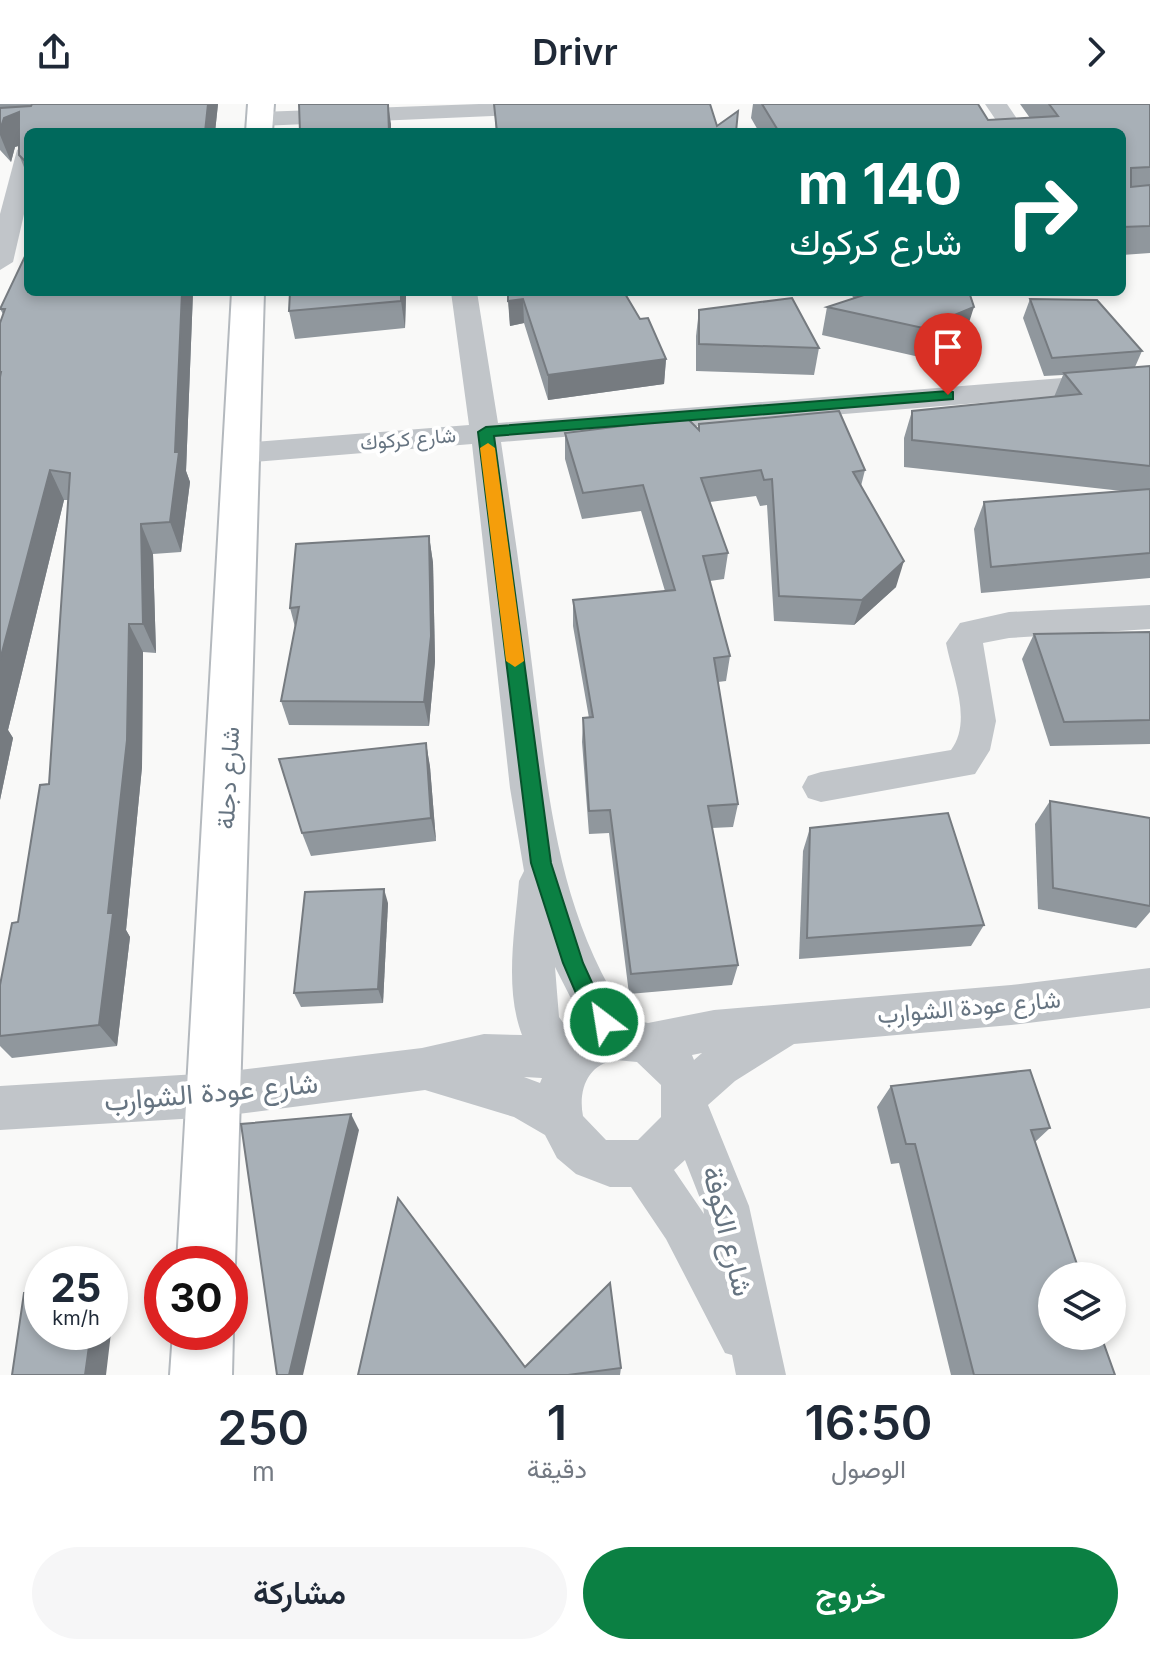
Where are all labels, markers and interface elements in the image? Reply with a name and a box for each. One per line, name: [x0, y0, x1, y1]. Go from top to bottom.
icon: share: [32, 30, 76, 74]
text: Drivr: [532, 30, 618, 74]
icon: forward: [1074, 30, 1118, 74]
text: 140 m: [798, 150, 962, 218]
icon: right: [990, 160, 1094, 264]
text: شارع كركوك: [789, 220, 962, 264]
pin: [914, 313, 982, 395]
icon: arrive: [926, 325, 970, 369]
street label: شارع كركوك: [359, 423, 457, 457]
street label: شارع دجلة: [211, 726, 247, 830]
position arrow: [562, 980, 646, 1064]
street label: شارع عودة الشوارب: [876, 985, 1062, 1031]
street label: شارع عودة الشوارب: [103, 1066, 320, 1120]
street label: شارع الكوفة: [693, 1162, 761, 1300]
speed limit sign: 30: [144, 1246, 248, 1350]
map controls: [1038, 1262, 1126, 1350]
button: layers: [1038, 1262, 1126, 1350]
text: 25: [51, 1263, 101, 1312]
text: km/h: [52, 1306, 100, 1330]
text: 1: [547, 1393, 567, 1452]
text: 16:50: [804, 1393, 933, 1452]
text: 250: [217, 1398, 309, 1457]
text: دقيقة: [527, 1453, 587, 1484]
text: الوصول: [831, 1453, 906, 1484]
text: m: [252, 1456, 275, 1487]
button: مشاركة: [32, 1547, 567, 1639]
button: خروج: [583, 1547, 1118, 1639]

